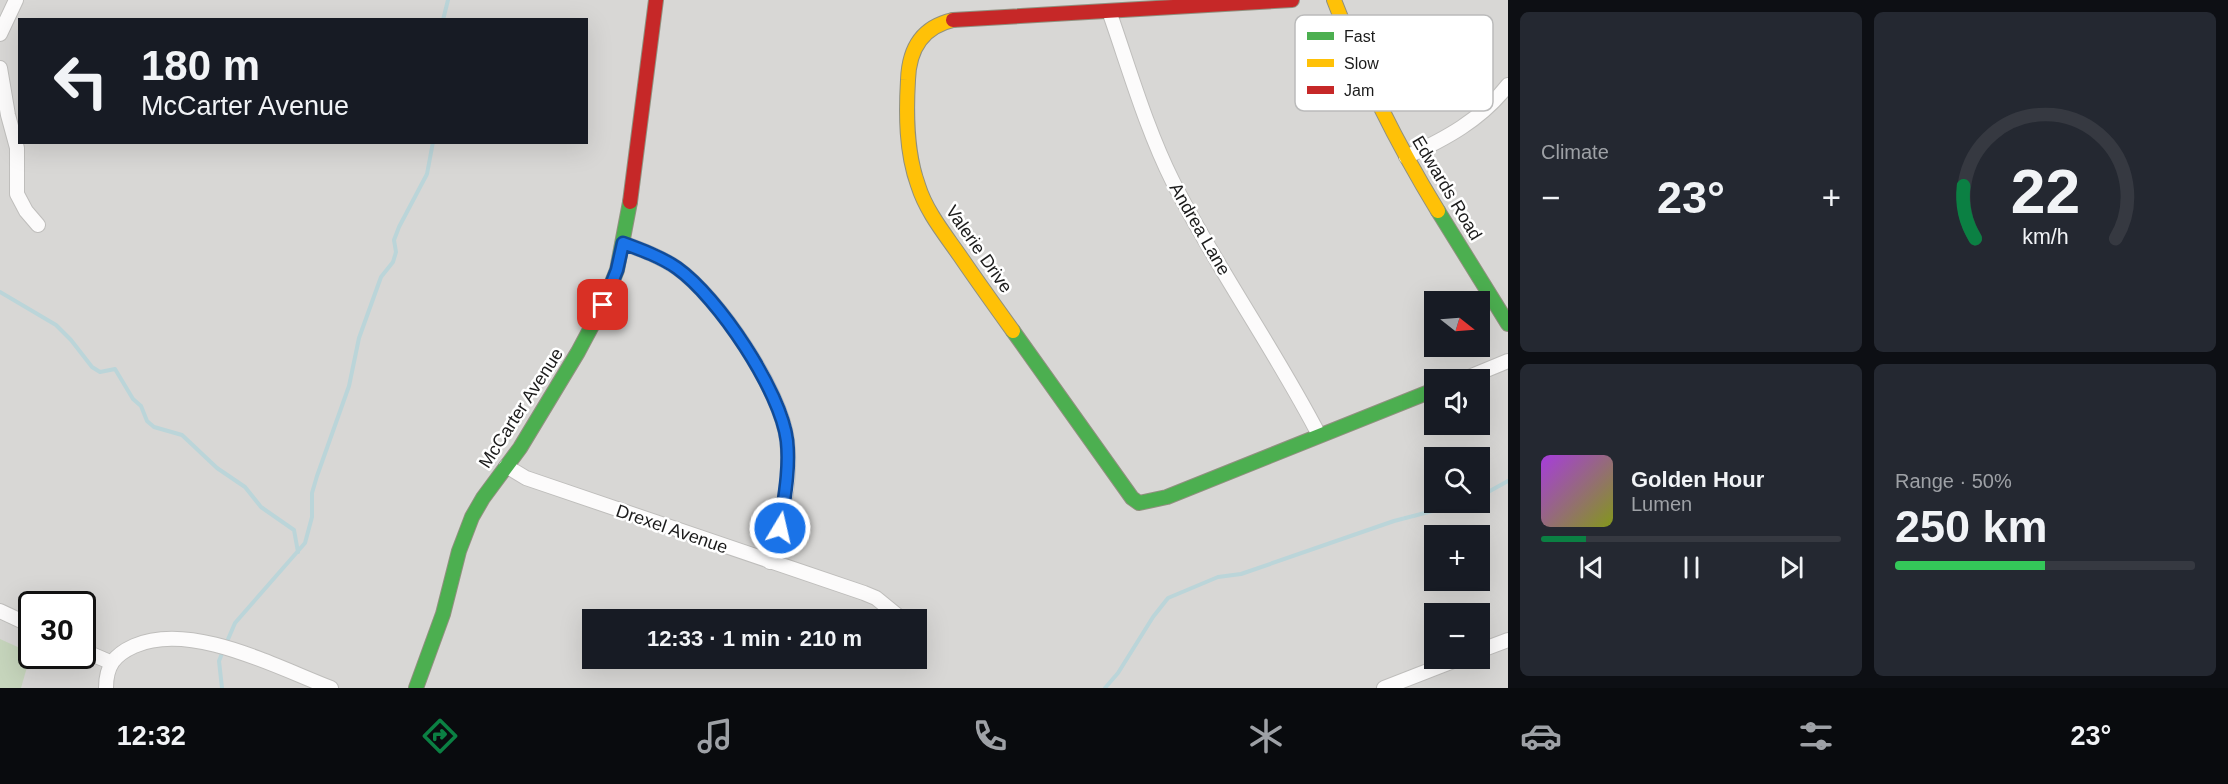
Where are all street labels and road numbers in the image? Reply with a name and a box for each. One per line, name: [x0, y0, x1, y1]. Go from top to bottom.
street label: Edwards Road: [1408, 132, 1486, 244]
street label: Andrea Lane: [1166, 179, 1234, 279]
street label: Valerie Drive: [942, 202, 1016, 296]
street label: McCarter Avenue: [475, 344, 567, 472]
street label: Drexel Avenue: [614, 501, 730, 557]

